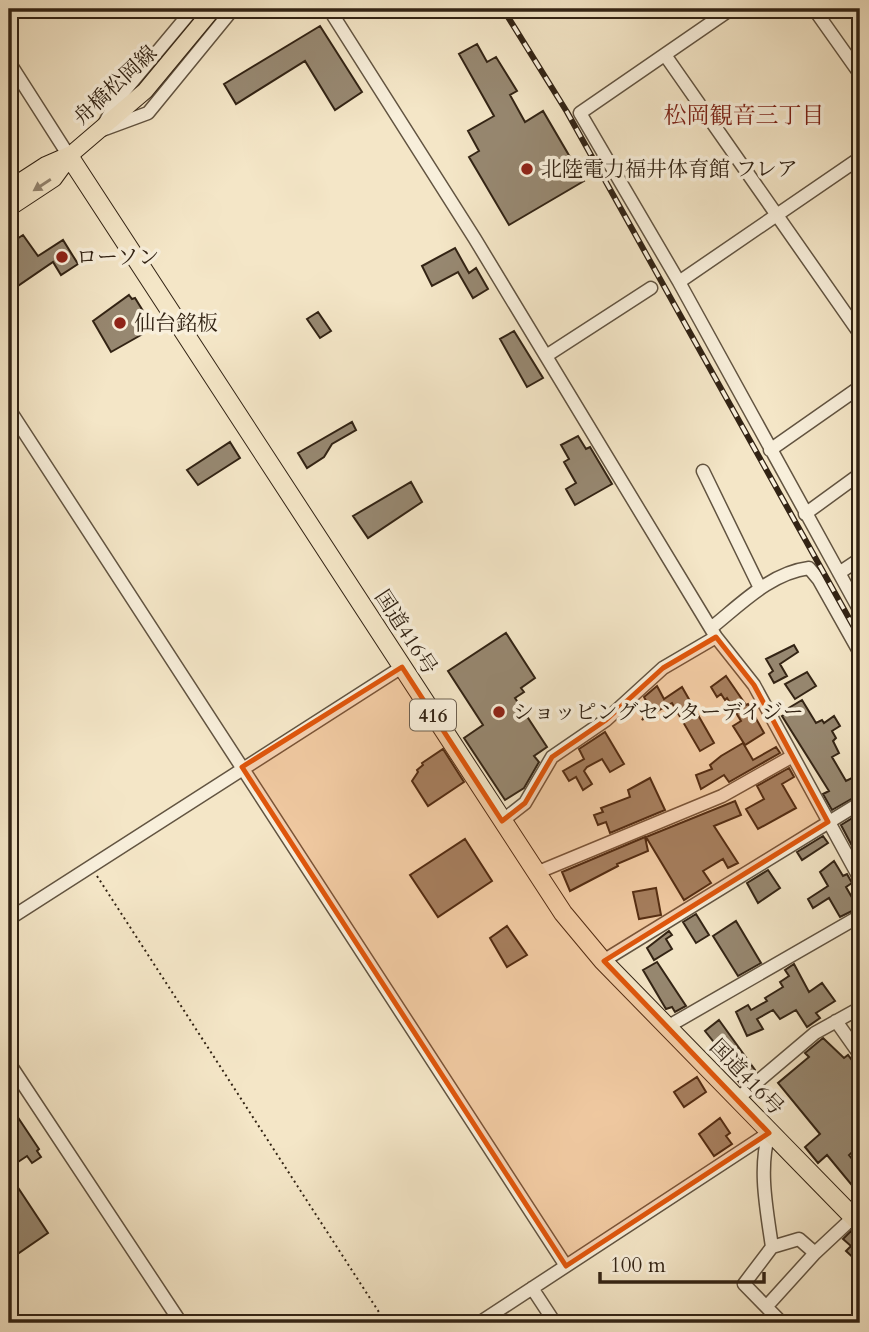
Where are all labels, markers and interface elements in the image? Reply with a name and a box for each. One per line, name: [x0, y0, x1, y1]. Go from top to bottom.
street label: 舟橋松岡線: [67, 39, 164, 132]
district label: 松岡観音三丁目: [664, 100, 825, 131]
place label: 北陸電力福井体育館 フレア: [541, 155, 798, 184]
marker: 北陸電力福井体育館 フレア: [519, 161, 535, 177]
one-way arrow: [33, 178, 52, 191]
place label: ローソン: [76, 243, 159, 272]
marker: ローソン: [54, 249, 70, 265]
place label: 仙台銘板: [134, 309, 218, 338]
marker: 仙台銘板: [112, 315, 128, 331]
street label: 国道416号: [367, 584, 444, 680]
place label: ショッピングセンターデイジー: [513, 698, 804, 727]
road number: 416: [410, 700, 456, 730]
marker: ショッピングセンターデイジー: [491, 704, 507, 720]
street label: 国道416号: [703, 1033, 790, 1122]
scale bar: [600, 1241, 764, 1285]
text: 100 m: [610, 1251, 666, 1280]

